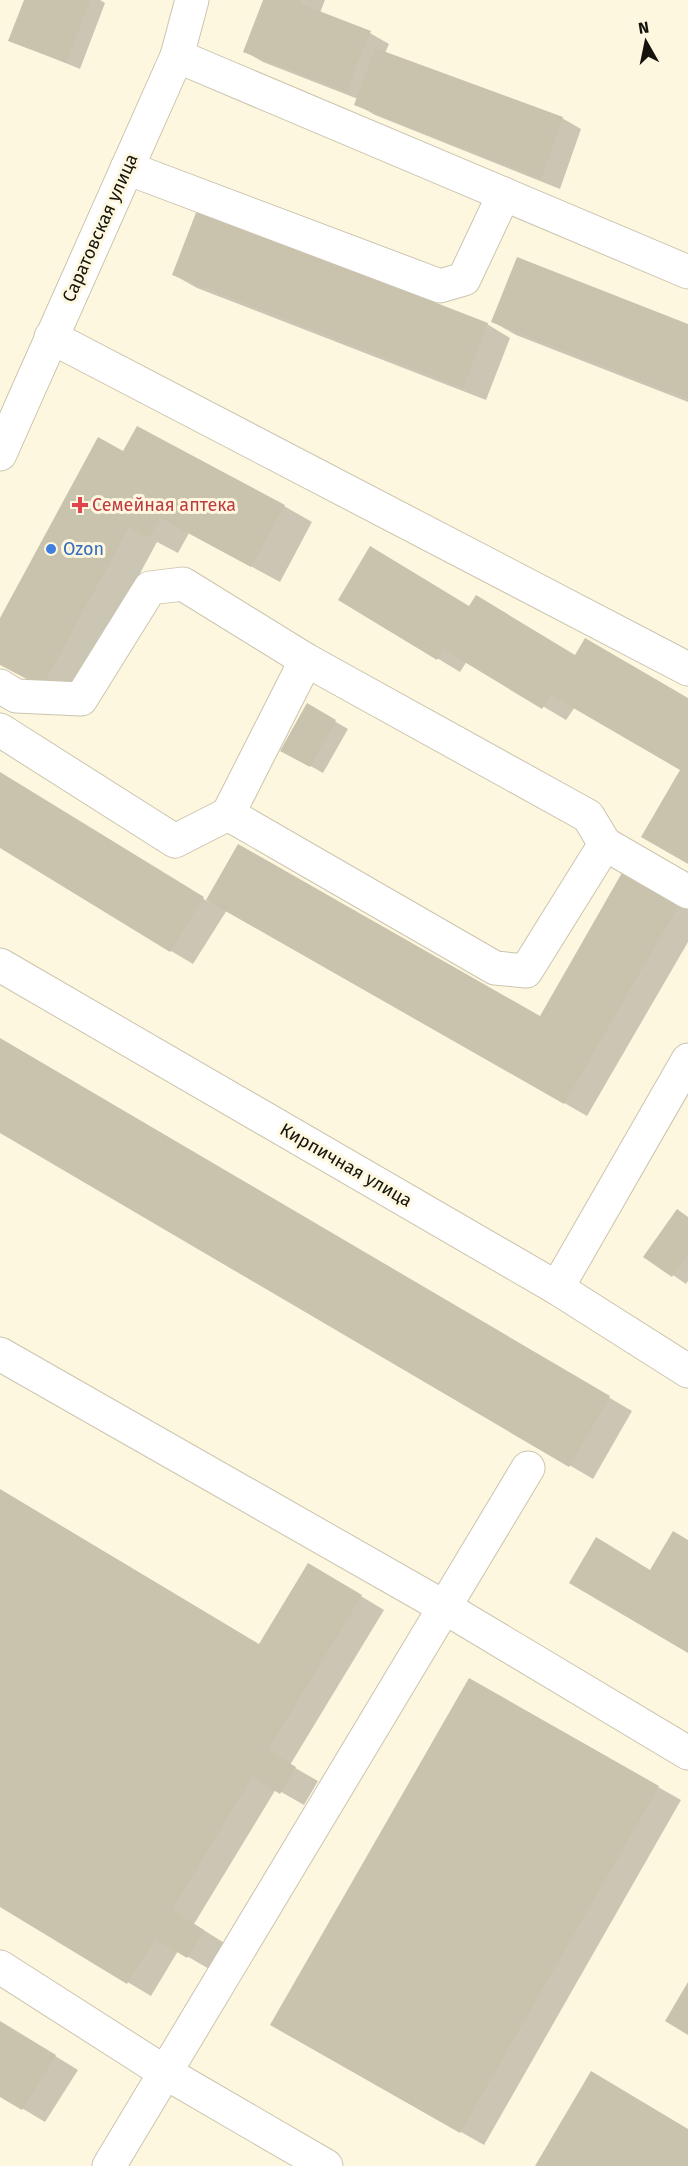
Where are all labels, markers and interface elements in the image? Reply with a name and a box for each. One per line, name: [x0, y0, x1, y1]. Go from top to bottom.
north arrow: [616, 12, 676, 72]
text: N: [637, 17, 650, 38]
street label: Саратовская улица: [57, 150, 143, 306]
place label: Семейная аптека: [92, 494, 236, 516]
marker: Семейная аптека: [73, 498, 87, 512]
place label: Ozon: [63, 538, 104, 560]
marker: Ozon: [44, 542, 58, 556]
street label: Кирпичная улица: [276, 1118, 416, 1212]

